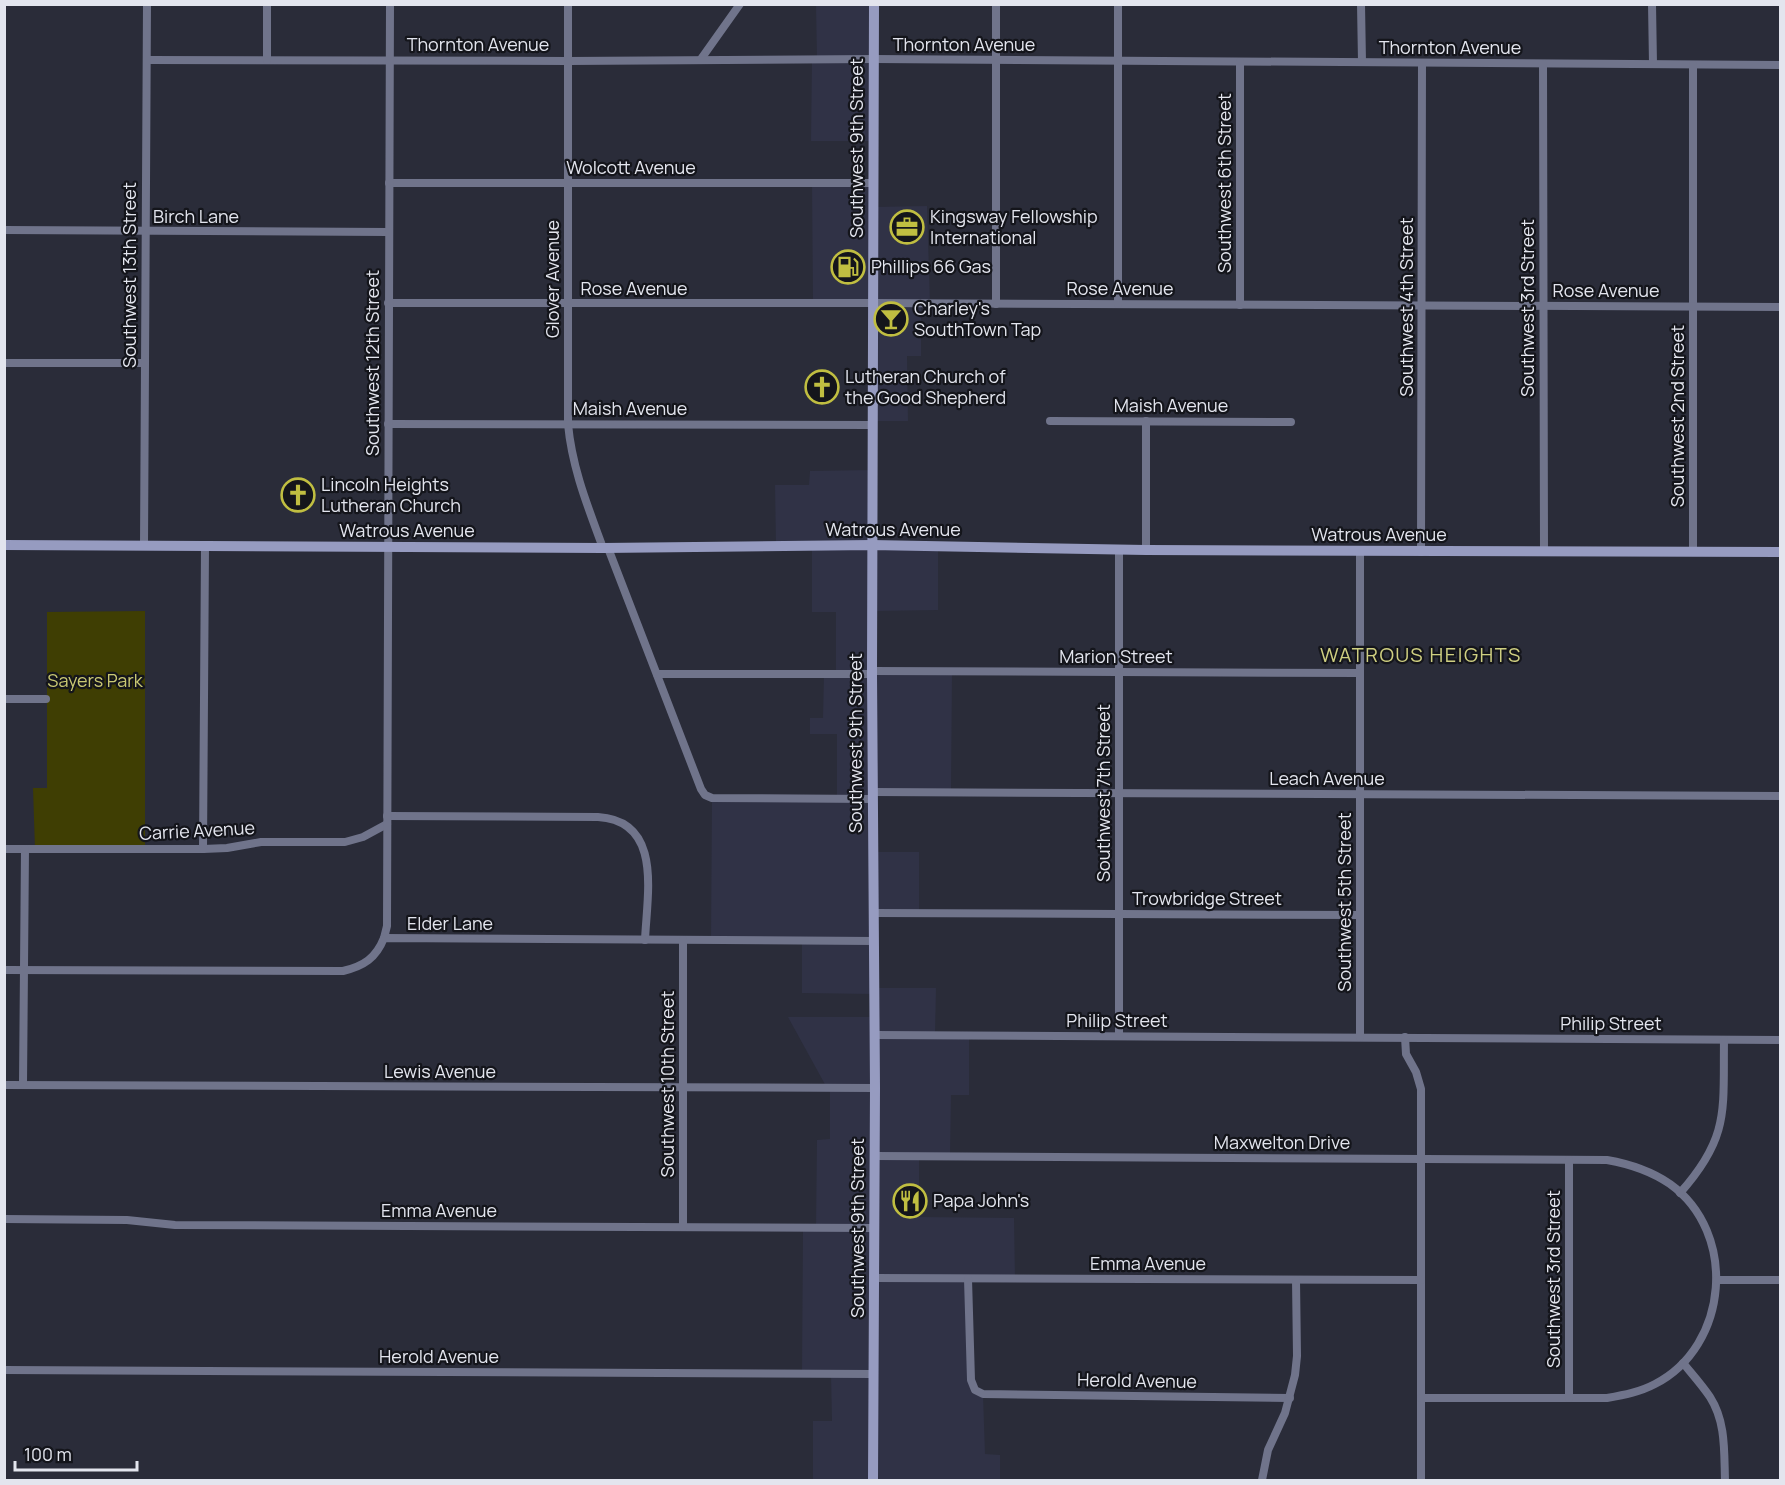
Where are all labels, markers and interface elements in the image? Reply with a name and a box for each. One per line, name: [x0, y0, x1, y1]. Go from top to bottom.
street label: Thornton Avenue: [407, 32, 549, 56]
street label: Thornton Avenue: [893, 32, 1035, 56]
street label: Thornton Avenue: [1379, 35, 1521, 59]
street label: Southwest 9th Street: [844, 58, 868, 238]
street label: Southwest 6th Street: [1212, 93, 1236, 273]
street label: Wolcott Avenue: [566, 155, 696, 179]
street label: Southwest 13th Street: [117, 182, 141, 368]
street label: Birch Lane: [153, 204, 239, 228]
place label: Kingsway Fellowship International: [930, 204, 1098, 249]
office icon: Kingsway Fellowship International: [889, 209, 925, 245]
street label: Southwest 4th Street: [1394, 217, 1418, 397]
street label: Southwest 3rd Street: [1515, 219, 1539, 397]
street label: Glover Avenue: [540, 220, 564, 338]
fuel station icon: Phillips 66 Gas: [830, 249, 866, 285]
place label: Phillips 66 Gas: [871, 254, 991, 278]
street label: Southwest 12th Street: [360, 270, 384, 456]
street label: Rose Avenue: [580, 276, 688, 300]
street label: Rose Avenue: [1066, 276, 1174, 300]
street label: Rose Avenue: [1552, 278, 1660, 302]
place label: Charley's SouthTown Tap: [914, 296, 1041, 341]
bar icon: Charley's SouthTown Tap: [873, 301, 909, 337]
street label: Southwest 2nd Street: [1665, 325, 1689, 507]
place label: Lutheran Church of the Good Shepherd: [845, 364, 1006, 409]
church icon: Lutheran Church of the Good Shepherd: [804, 369, 840, 405]
street label: Maish Avenue: [1114, 393, 1228, 417]
street label: Maish Avenue: [573, 396, 687, 420]
place label: Lincoln Heights Lutheran Church: [321, 472, 461, 517]
church icon: Lincoln Heights Lutheran Church: [280, 477, 316, 513]
street label: Watrous Avenue: [825, 517, 961, 541]
street label: Watrous Avenue: [339, 518, 475, 542]
street label: Watrous Avenue: [1311, 522, 1447, 546]
district label: WATROUS HEIGHTS: [1320, 641, 1522, 668]
street label: Marion Street: [1059, 644, 1173, 668]
street label: Southwest 9th Street: [843, 653, 867, 833]
park label: Sayers Park: [47, 668, 144, 692]
street label: Southwest 7th Street: [1091, 704, 1115, 882]
street label: Leach Avenue: [1269, 766, 1385, 790]
street label: Southwest 5th Street: [1332, 812, 1356, 992]
street label: Carrie Avenue: [138, 815, 255, 845]
street label: Trowbridge Street: [1132, 886, 1282, 910]
street label: Elder Lane: [407, 911, 493, 935]
street label: Southwest 10th Street: [655, 991, 679, 1177]
street label: Philip Street: [1066, 1008, 1168, 1032]
street label: Philip Street: [1560, 1011, 1662, 1035]
street label: Lewis Avenue: [384, 1059, 496, 1083]
street label: Maxwelton Drive: [1214, 1130, 1350, 1154]
street label: Southwest 9th Street: [845, 1138, 869, 1318]
restaurant icon: Papa John's: [892, 1183, 928, 1219]
place label: Papa John's: [933, 1188, 1029, 1212]
street label: Southwest 3rd Street: [1541, 1190, 1565, 1368]
street label: Emma Avenue: [381, 1198, 497, 1222]
street label: Emma Avenue: [1090, 1251, 1206, 1275]
street label: Herold Avenue: [379, 1344, 499, 1368]
street label: Herold Avenue: [1077, 1367, 1197, 1393]
scale bar: [15, 1434, 136, 1472]
text: 100 m: [24, 1442, 72, 1466]

